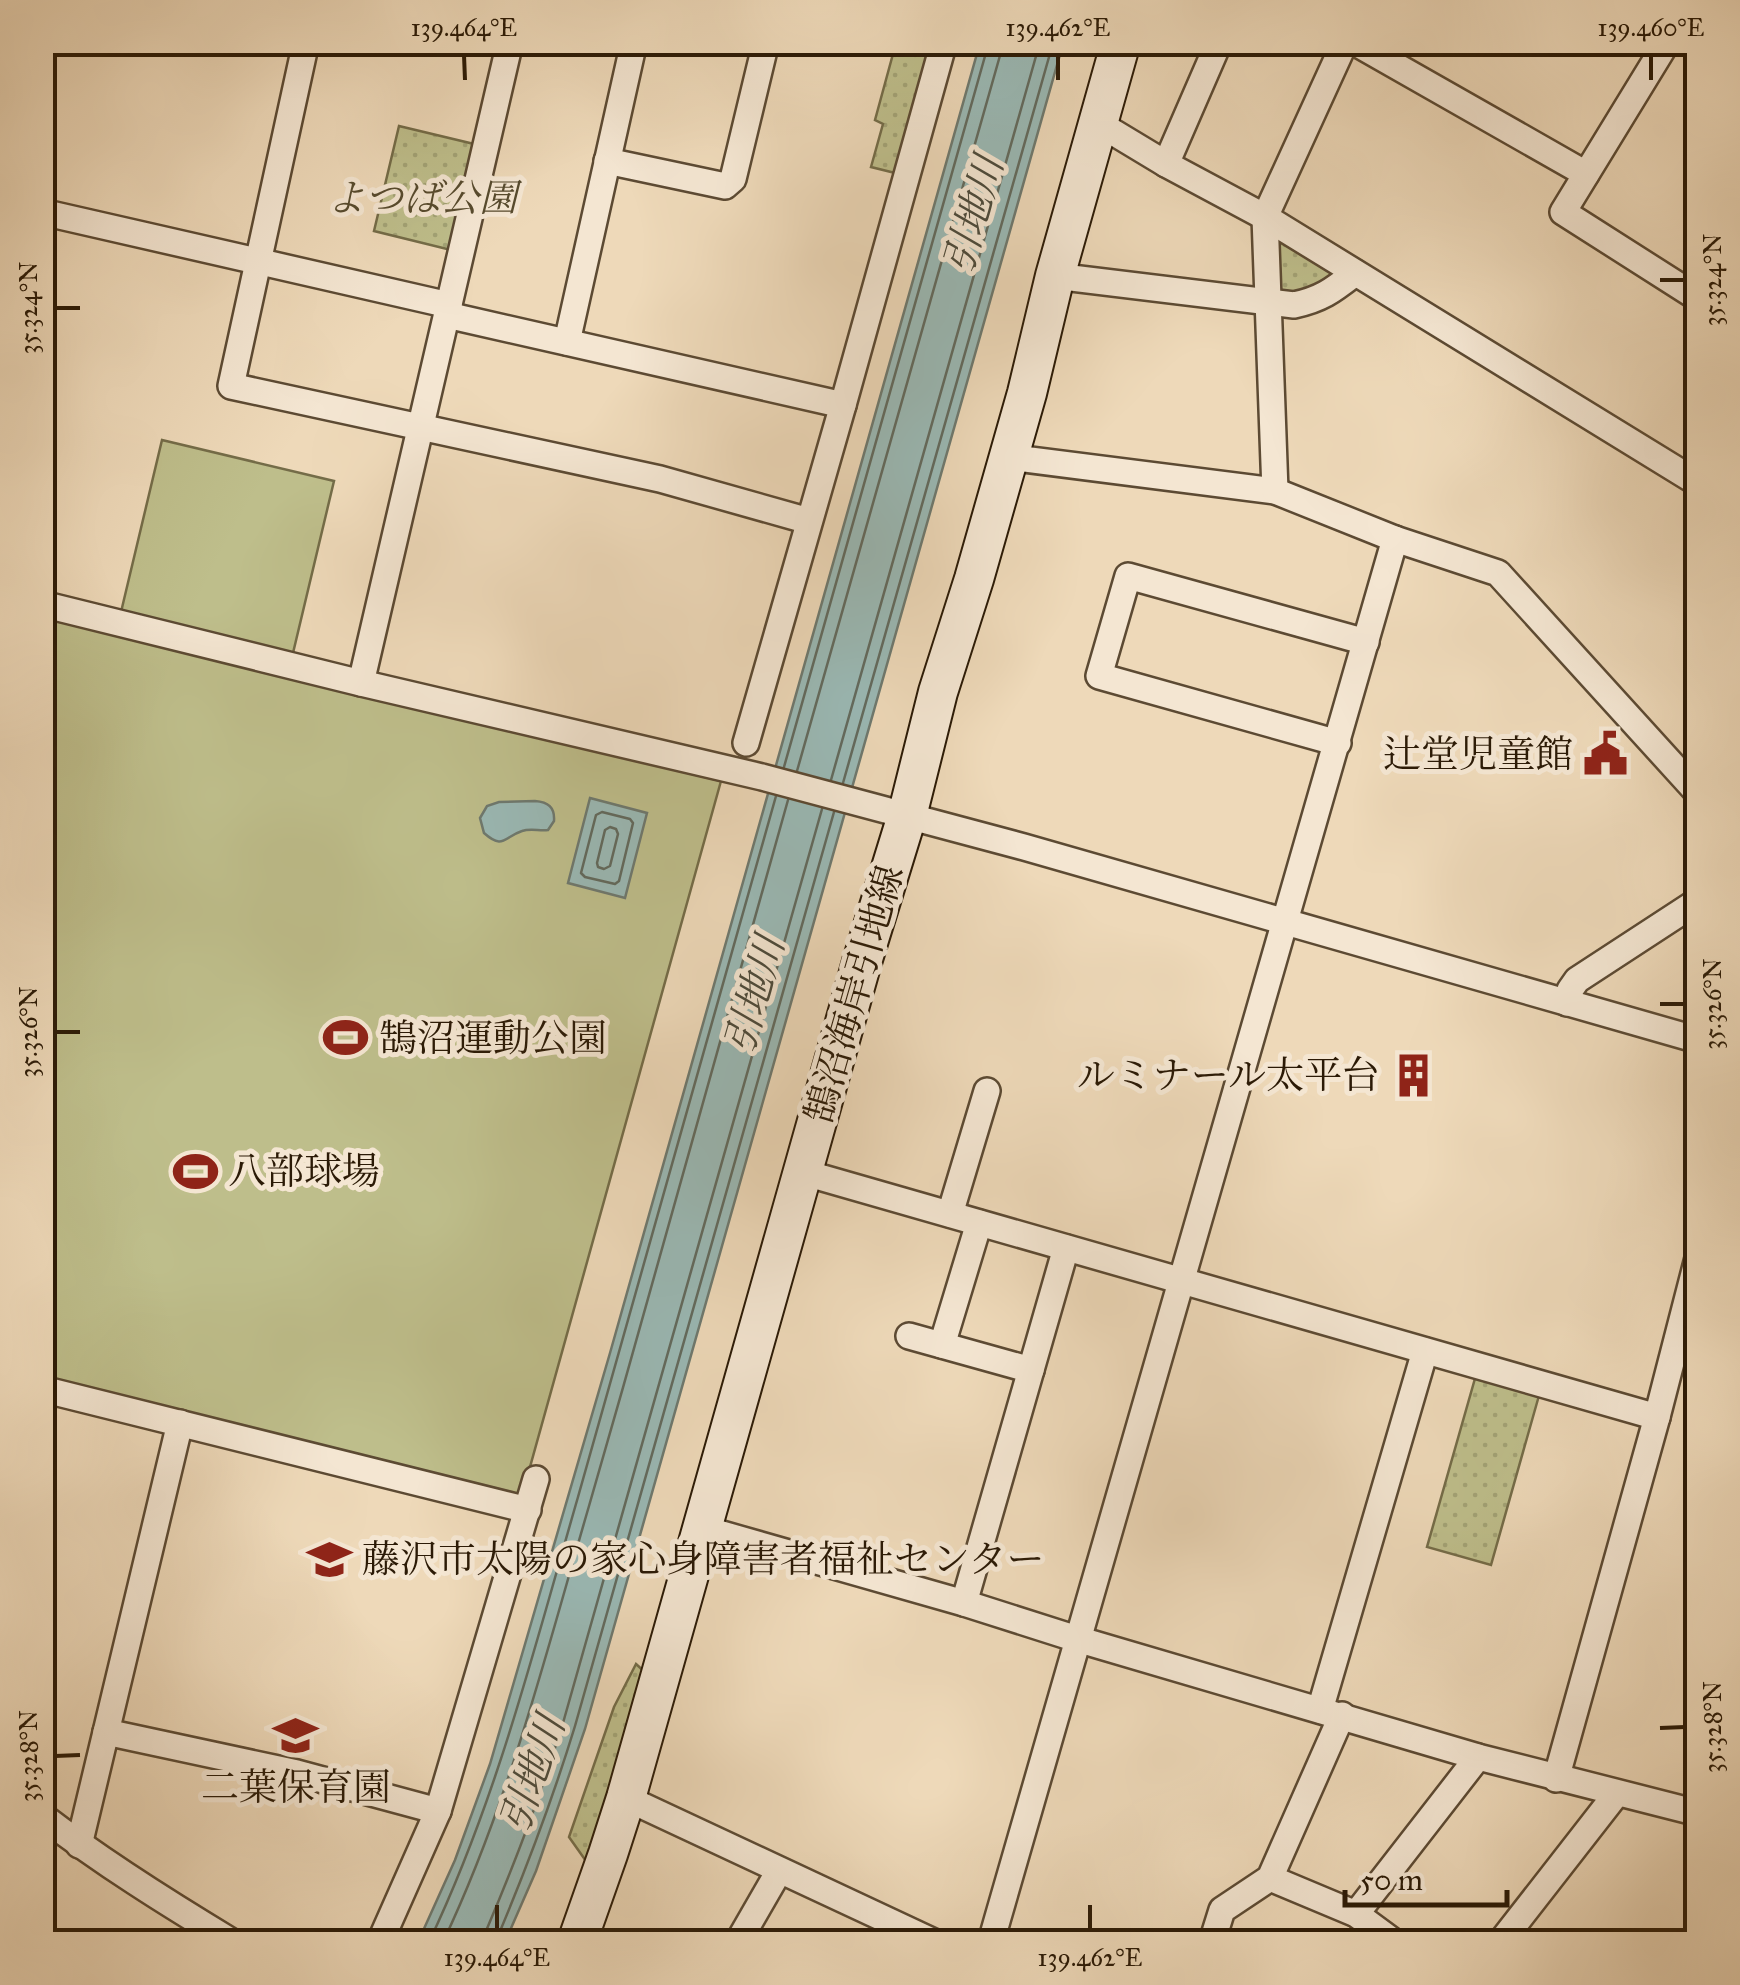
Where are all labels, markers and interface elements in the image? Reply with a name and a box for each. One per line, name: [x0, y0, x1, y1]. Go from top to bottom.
text: 139.464°E: [411, 12, 517, 43]
text: 139.462°E: [1006, 12, 1110, 43]
text: 139.460°E: [1598, 12, 1705, 43]
water label: 引地川: [933, 147, 1015, 280]
park label: よつば公園: [327, 175, 523, 221]
text: 35.324°N: [1697, 234, 1728, 326]
text: 35.324°N: [13, 262, 44, 354]
public building icon: 辻堂児童館: [1582, 730, 1630, 778]
place label: 辻堂児童館: [1383, 731, 1573, 777]
street label: 鵠沼海岸引地線: [795, 860, 913, 1128]
water label: 引地川: [714, 927, 796, 1060]
text: 35.326°N: [1697, 958, 1728, 1050]
text: 35.326°N: [13, 986, 44, 1078]
sports icon: 鵠沼運動公園: [322, 1014, 370, 1062]
place label: 鵠沼運動公園: [379, 1015, 607, 1061]
building icon: ルミナール太平台: [1389, 1051, 1437, 1099]
place label: ルミナール太平台: [1077, 1052, 1380, 1098]
sports icon: 八部球場: [171, 1147, 219, 1195]
place label: 八部球場: [228, 1148, 380, 1194]
school or university icon: 藤沢市太陽の家心身障害者福祉センター: [305, 1535, 353, 1583]
place label: 藤沢市太陽の家心身障害者福祉センター: [362, 1536, 1044, 1582]
text: 35.328°N: [1697, 1681, 1728, 1773]
water label: 引地川: [490, 1706, 576, 1839]
text: 35.328°N: [13, 1710, 44, 1802]
school or university icon: 二葉保育園: [272, 1711, 320, 1759]
place label: 二葉保育園: [201, 1764, 391, 1810]
scale bar: [1345, 1845, 1508, 1907]
text: 50 m: [1360, 1862, 1423, 1898]
text: 139.464°E: [444, 1942, 550, 1973]
text: 139.462°E: [1038, 1942, 1142, 1973]

